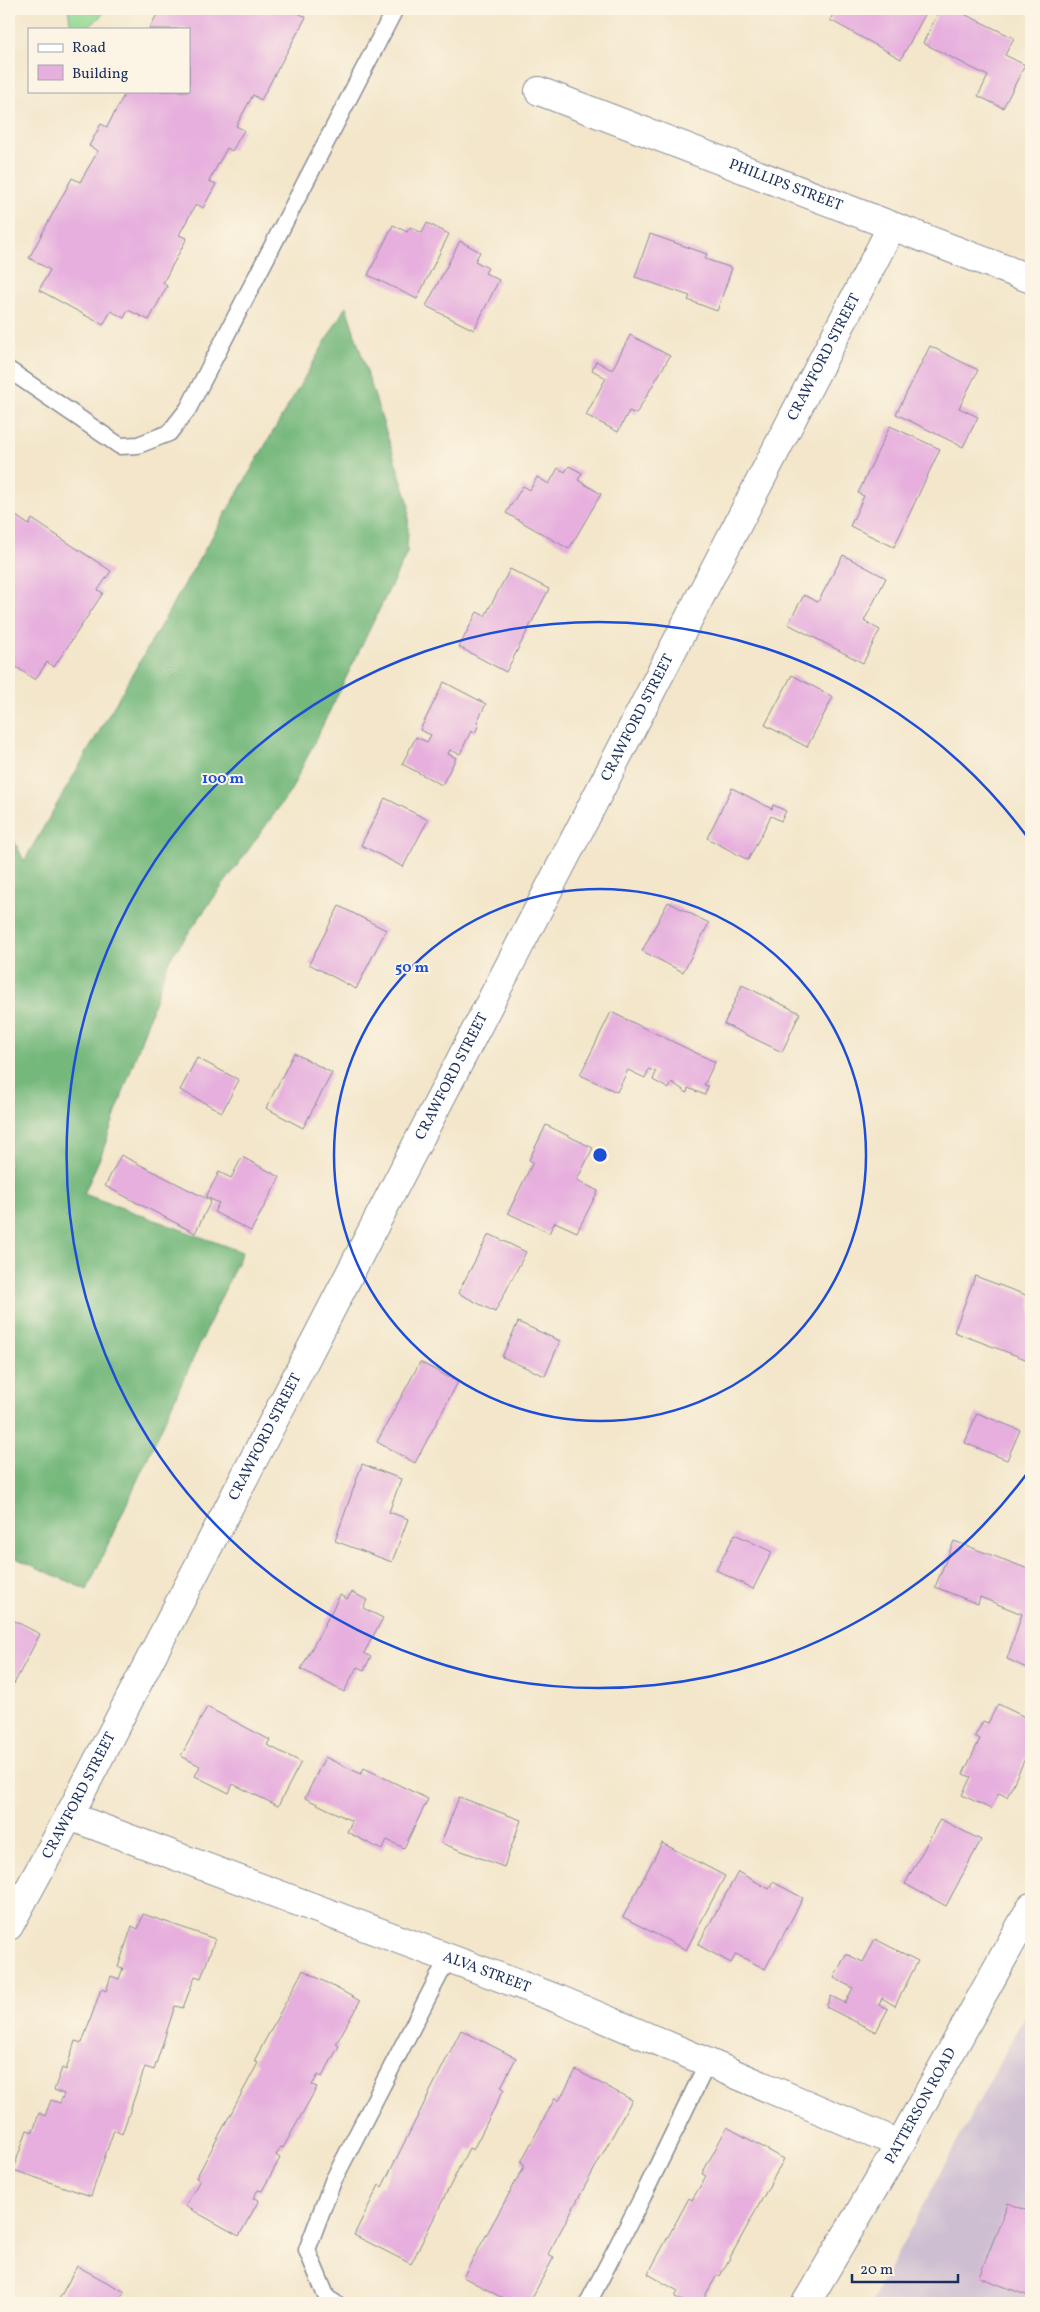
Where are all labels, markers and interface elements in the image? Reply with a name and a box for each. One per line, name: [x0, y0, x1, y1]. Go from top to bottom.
legend: [28, 28, 190, 92]
text: Road: [72, 38, 106, 59]
text: Building: [72, 64, 129, 85]
street label: PHILLIPS STREET: [726, 154, 846, 217]
street label: CRAWFORD STREET: [782, 290, 866, 424]
street label: CRAWFORD STREET: [596, 650, 679, 785]
text: 100 m: [202, 769, 245, 790]
text: 50 m: [395, 958, 429, 979]
street label: CRAWFORD STREET: [410, 1009, 493, 1144]
centre of rings: [591, 1146, 609, 1164]
street label: CRAWFORD STREET: [224, 1370, 307, 1504]
street label: CRAWFORD STREET: [37, 1728, 121, 1863]
street label: ALVA STREET: [440, 1946, 534, 1998]
street label: PATTERSON ROAD: [880, 2044, 962, 2168]
scale bar: [852, 2252, 959, 2284]
text: 20 m: [860, 2260, 893, 2281]

